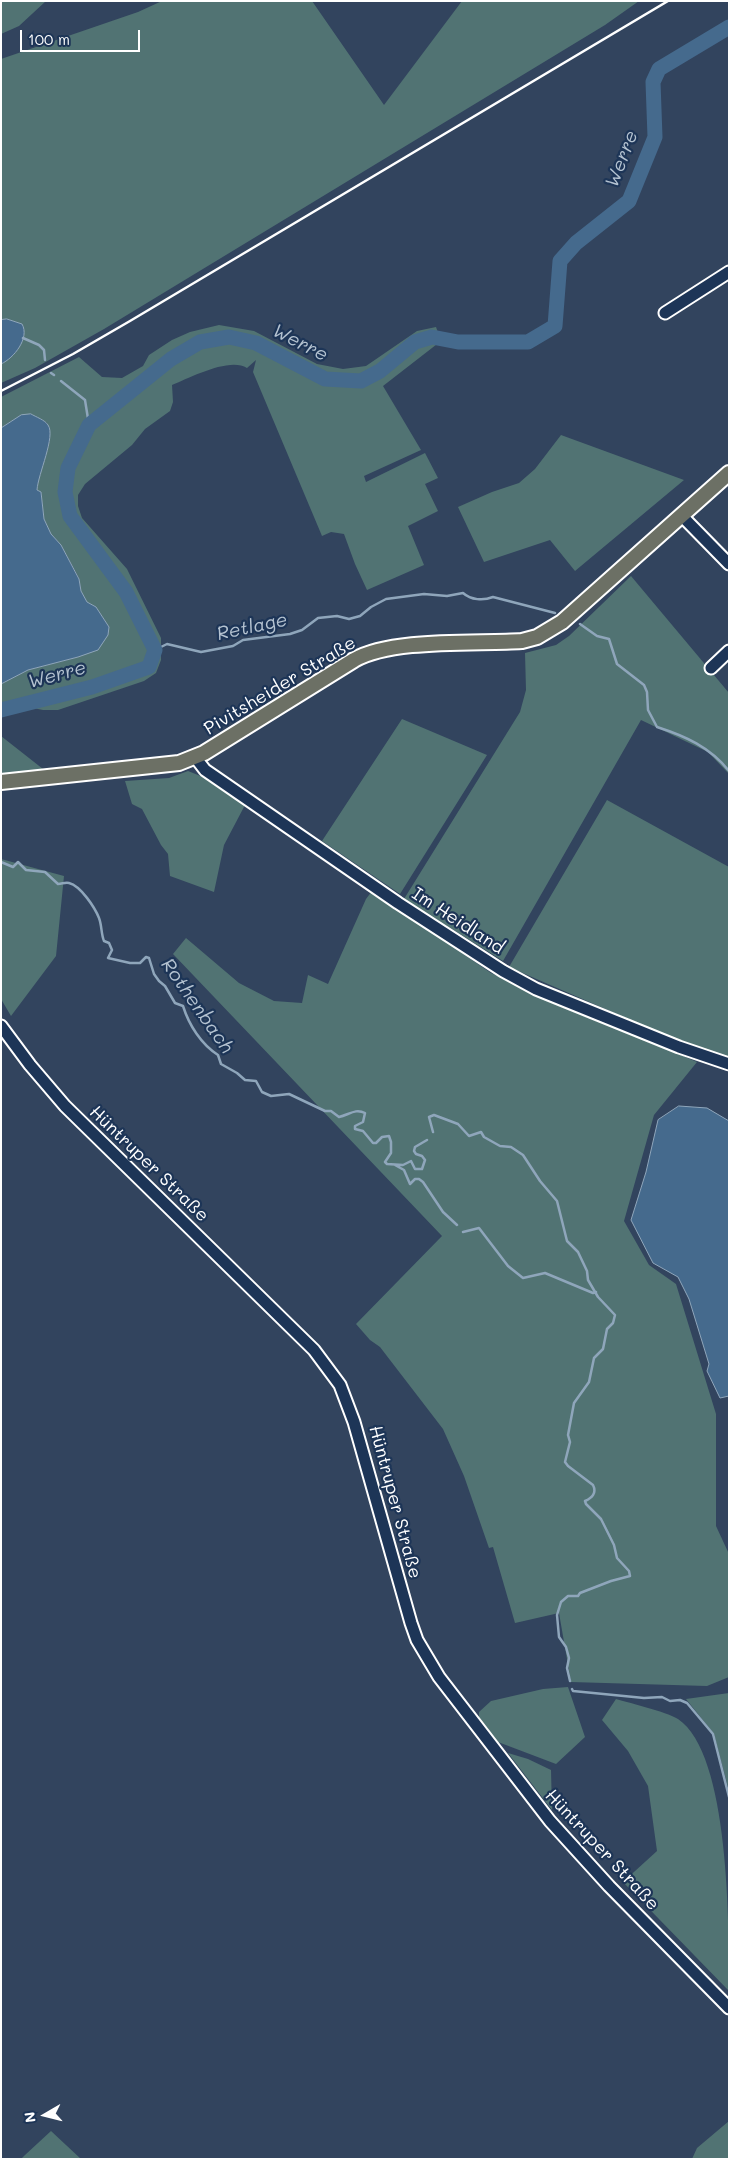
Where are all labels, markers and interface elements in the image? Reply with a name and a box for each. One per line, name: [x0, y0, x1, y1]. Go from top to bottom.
scale bar: [22, 20, 142, 52]
text: 100 m: [28, 29, 70, 49]
water label: Werre: [601, 127, 643, 191]
water label: Werre: [268, 319, 332, 367]
water label: Retlage: [215, 608, 289, 646]
street label: Pivitsheider Straße: [200, 632, 360, 740]
water label: Werre: [25, 656, 89, 694]
street label: Im Heidland: [408, 883, 508, 959]
water label: Rothenbach: [156, 954, 238, 1058]
street label: Hüntruper Straße: [85, 1102, 213, 1226]
street label: Hüntruper Straße: [364, 1423, 426, 1581]
street label: Hüntruper Straße: [540, 1785, 664, 1915]
north arrow: [20, 2090, 70, 2140]
text: N: [20, 2111, 40, 2124]

